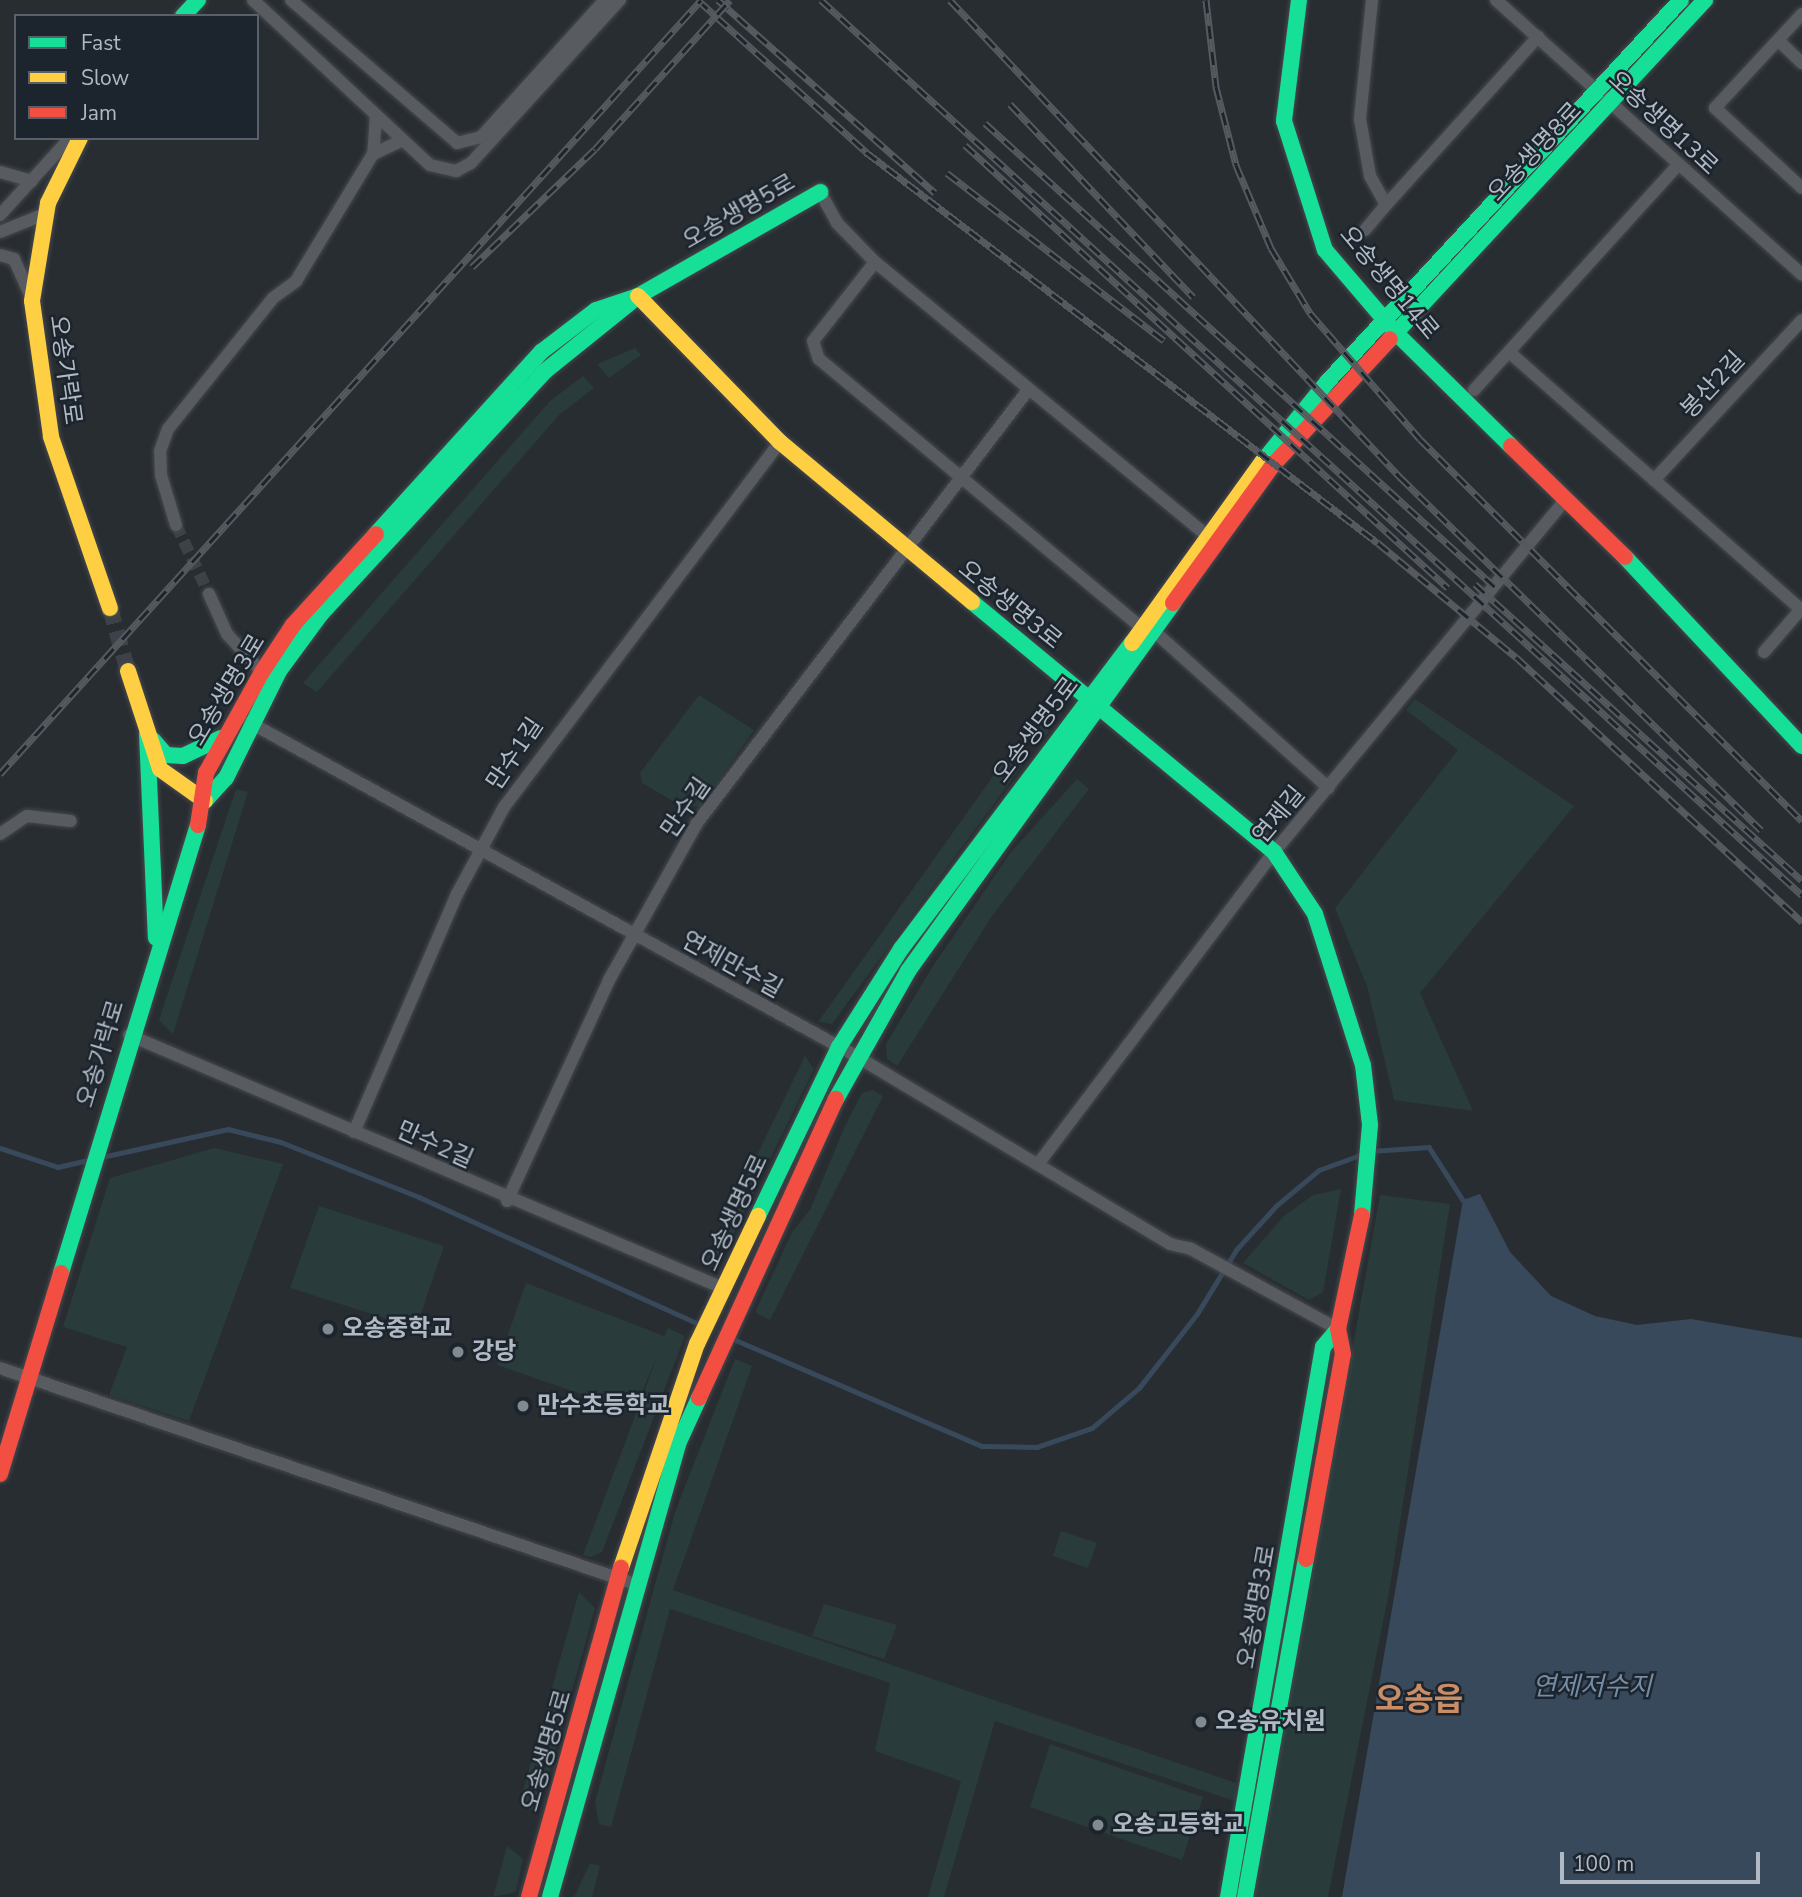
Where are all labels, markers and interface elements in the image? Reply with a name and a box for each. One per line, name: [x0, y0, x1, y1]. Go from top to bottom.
legend: [14, 14, 259, 140]
text: Fast: [81, 29, 121, 57]
text: Slow: [81, 64, 129, 92]
street label: 오송생명13로: [1602, 65, 1724, 181]
street label: 오송생명8로: [1482, 97, 1588, 207]
text: Jam: [81, 99, 117, 127]
street label: 오송생명5로: [678, 168, 800, 256]
street label: 오송생명14로: [1333, 220, 1445, 346]
street label: 오송가락로: [43, 313, 87, 427]
street label: 봉산2길: [1675, 346, 1751, 424]
street label: 오송생명3로: [952, 555, 1068, 655]
street label: 오송생명3로: [183, 629, 271, 751]
street label: 오송생명5로: [987, 671, 1085, 789]
street label: 만수1길: [481, 713, 549, 795]
street label: 만수길: [655, 773, 717, 843]
street label: 연제길: [1247, 780, 1311, 850]
street label: 연제만수길: [677, 926, 787, 1004]
street label: 오송가락로: [71, 997, 131, 1111]
street label: 만수2길: [392, 1115, 478, 1175]
street label: 오송생명5로: [696, 1150, 774, 1276]
place label: 오송중학교: [342, 1315, 452, 1343]
marker: 오송중학교: [320, 1321, 336, 1337]
place label: 강당: [472, 1338, 516, 1366]
marker: 강당: [450, 1344, 466, 1360]
place label: 만수초등학교: [537, 1392, 669, 1420]
marker: 만수초등학교: [515, 1398, 531, 1414]
street label: 오송생명3로: [1232, 1543, 1282, 1671]
water label: 연제저수지: [1532, 1671, 1652, 1703]
district label: 오송읍: [1375, 1681, 1463, 1719]
street label: 오송생명5로: [516, 1687, 578, 1815]
place label: 오송유치원: [1215, 1708, 1325, 1736]
marker: 오송유치원: [1193, 1714, 1209, 1730]
place label: 오송고등학교: [1112, 1811, 1244, 1839]
marker: 오송고등학교: [1090, 1817, 1106, 1833]
scale bar: [1564, 1838, 1764, 1882]
text: 100 m: [1573, 1850, 1634, 1878]

